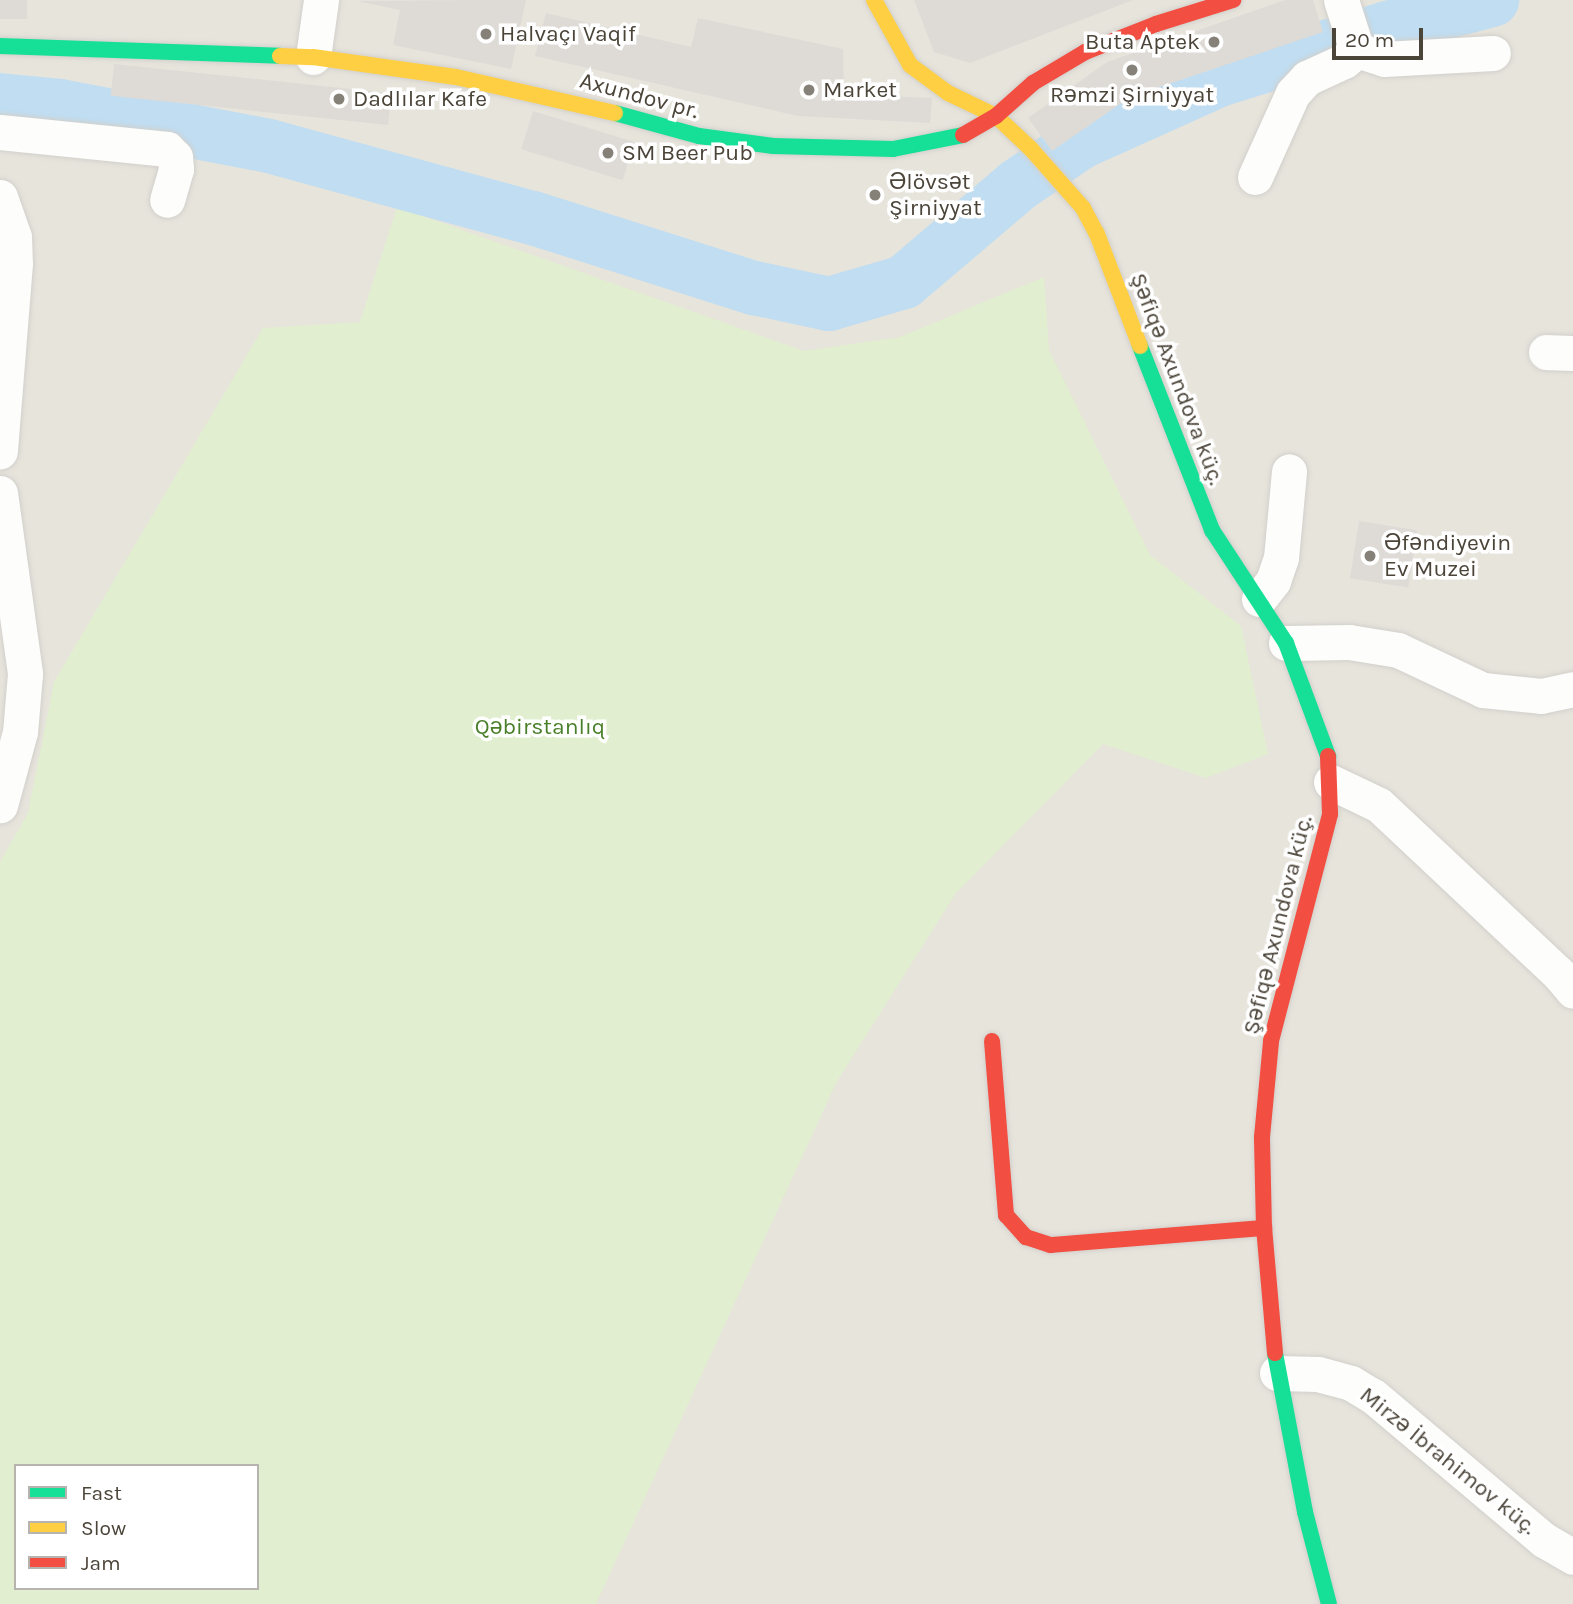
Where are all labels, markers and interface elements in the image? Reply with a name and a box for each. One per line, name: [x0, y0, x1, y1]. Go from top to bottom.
scale bar: [1335, 14, 1426, 58]
place label: Halvaçı Vaqif: [500, 20, 636, 48]
marker: Halvaçı Vaqif: [478, 26, 494, 42]
place label: Buta Aptek: [1085, 28, 1200, 56]
text: 20 m: [1345, 28, 1394, 52]
marker: Buta Aptek: [1206, 34, 1222, 50]
marker: Rəmzi Şirniyyat: [1124, 62, 1140, 78]
street label: Axundov pr.: [577, 67, 701, 125]
place label: Market: [823, 76, 897, 104]
place label: Rəmzi Şirniyyat: [1050, 81, 1214, 109]
marker: Market: [801, 82, 817, 98]
place label: Dadlılar Kafe: [353, 85, 487, 113]
marker: Dadlılar Kafe: [331, 91, 347, 107]
place label: SM Beer Pub: [622, 139, 753, 167]
marker: SM Beer Pub: [600, 145, 616, 161]
place label: Əlövsət Şirniyyat: [889, 168, 982, 222]
marker: Əlövsət Şirniyyat: [867, 187, 883, 203]
street label: Şəfiqə Axundova küç.: [1124, 269, 1230, 489]
place label: Əfəndiyevin Ev Muzei: [1384, 529, 1511, 583]
marker: Əfəndiyevin Ev Muzei: [1362, 548, 1378, 564]
park label: Qəbirstanlıq: [475, 713, 605, 741]
street label: Şəfiqə Axundova küç.: [1237, 813, 1319, 1037]
street label: Mirzə İbrahimov küç.: [1354, 1381, 1542, 1541]
legend: [14, 1464, 259, 1590]
text: Fast: [81, 1481, 122, 1505]
text: Slow: [81, 1516, 126, 1540]
text: Jam: [81, 1551, 121, 1575]

